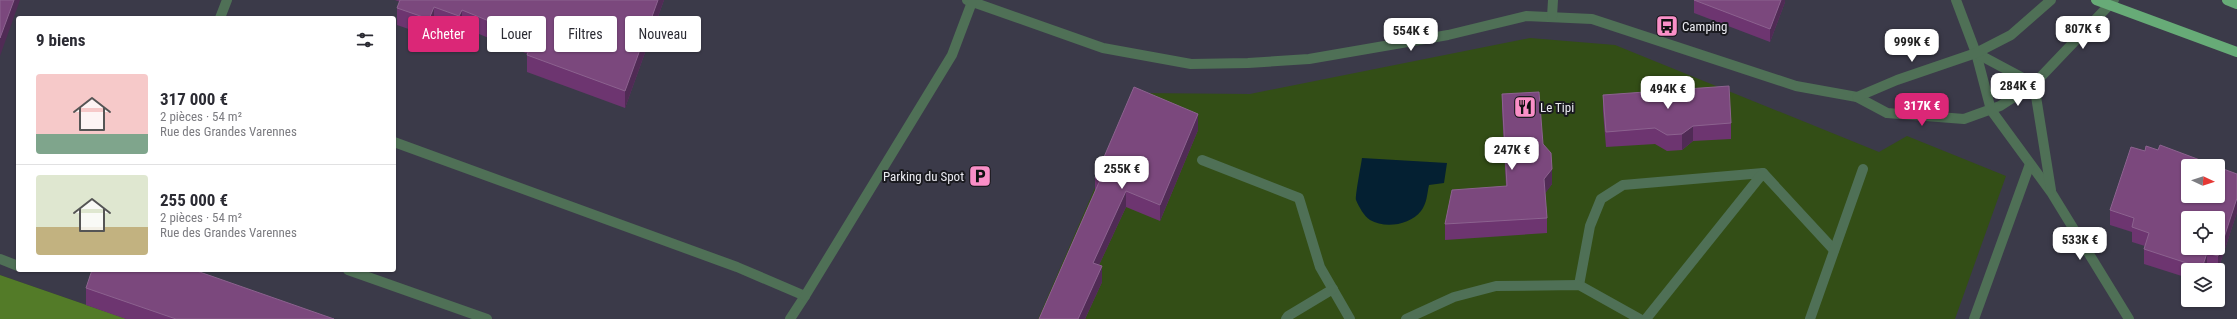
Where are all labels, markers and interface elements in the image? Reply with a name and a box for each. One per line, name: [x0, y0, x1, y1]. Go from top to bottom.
bus stop icon: Camping: [1654, 13, 1680, 39]
chip: Acheter: [408, 16, 479, 52]
chip: Louer: [487, 16, 546, 52]
chip: Filtres: [554, 16, 617, 52]
chip: Nouveau: [625, 16, 701, 52]
pin: 807K €: [2050, 16, 2116, 50]
pin: 554K €: [1378, 18, 1444, 52]
place label: Camping: [1682, 19, 1728, 34]
text: 807K €: [2065, 21, 2101, 36]
text: 554K €: [1393, 23, 1429, 38]
icon: filters: [354, 29, 376, 51]
pin: 999K €: [1879, 29, 1945, 63]
text: 9 biens: [36, 30, 85, 50]
text: 999K €: [1894, 34, 1930, 49]
pin: 284K €: [1985, 73, 2051, 107]
pin: 494K €: [1635, 76, 1701, 110]
text: 284K €: [2000, 78, 2036, 93]
text: 494K €: [1650, 81, 1686, 96]
text: 317 000 €: [160, 89, 228, 109]
icon: home: [68, 90, 116, 138]
pin: 317K €: [1889, 93, 1955, 127]
restaurant icon: Le Tipi: [1512, 94, 1538, 120]
text: 317K €: [1904, 98, 1940, 113]
place label: Le Tipi: [1540, 100, 1574, 115]
text: 2 pièces · 54 m²: [160, 109, 242, 124]
text: Rue des Grandes Varennes: [160, 124, 297, 139]
pin: 247K €: [1479, 137, 1545, 171]
text: 247K €: [1494, 142, 1530, 157]
pin: 255K €: [1089, 156, 1155, 190]
north arrow: [2181, 159, 2225, 203]
map controls: [2181, 159, 2225, 307]
text: 255K €: [1104, 161, 1140, 176]
parking icon: Parking du Spot: [967, 163, 993, 189]
place label: Parking du Spot: [883, 169, 964, 184]
text: 255 000 €: [160, 190, 228, 210]
icon: home: [68, 191, 116, 239]
text: 2 pièces · 54 m²: [160, 210, 242, 225]
button: locate: [2181, 211, 2225, 255]
text: Rue des Grandes Varennes: [160, 225, 297, 240]
pin: 533K €: [2047, 227, 2113, 261]
text: 533K €: [2062, 232, 2098, 247]
button: layers: [2181, 263, 2225, 307]

